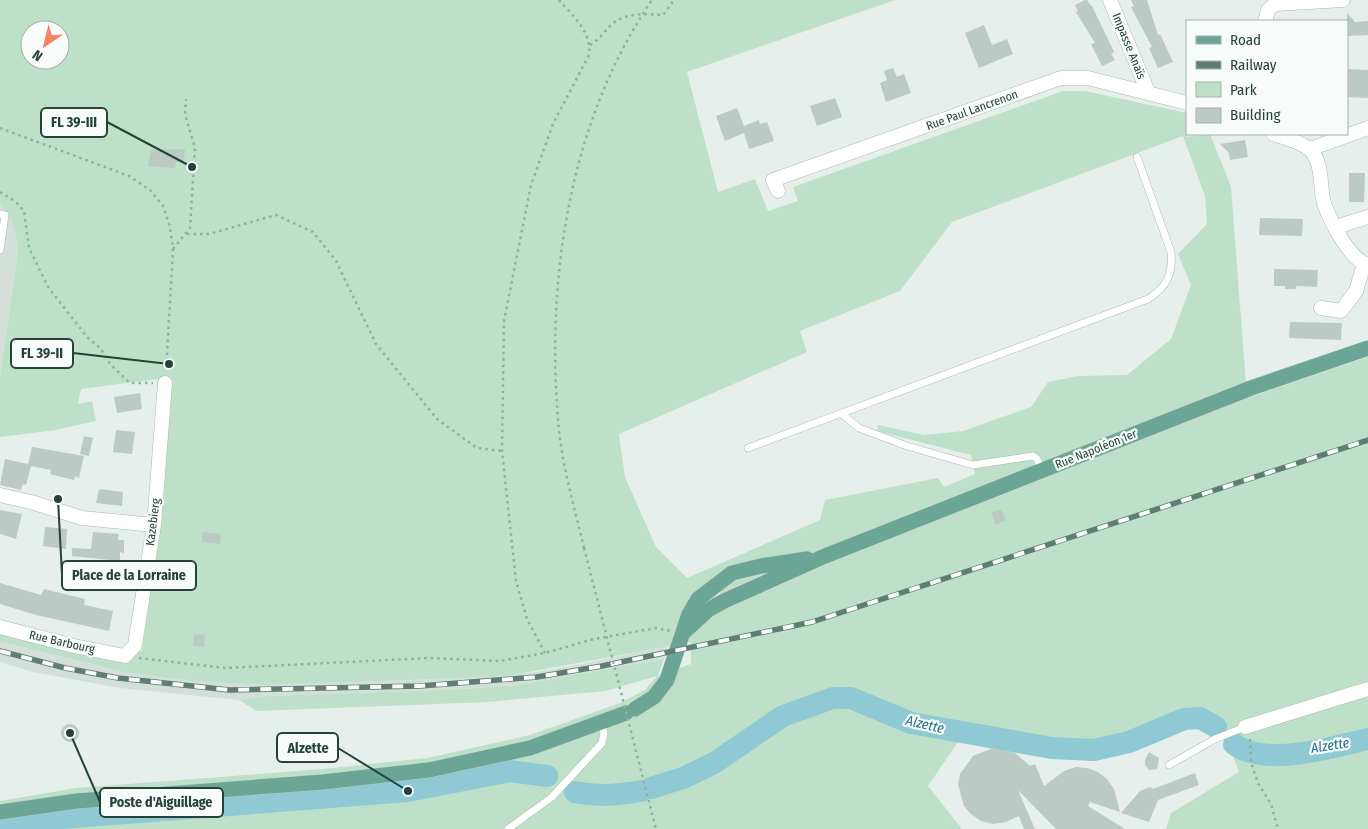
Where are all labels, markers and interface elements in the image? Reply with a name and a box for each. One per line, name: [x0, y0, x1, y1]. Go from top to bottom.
street label: Impasse Anaïs: [1109, 11, 1149, 81]
north arrow: [20, 20, 70, 70]
legend: [1186, 20, 1348, 135]
text: Road: [1230, 31, 1261, 49]
text: N: [30, 46, 46, 65]
text: Railway: [1230, 56, 1277, 74]
text: Park: [1230, 81, 1257, 99]
street label: Rue Paul Lancrenon: [924, 87, 1020, 133]
text: Building: [1230, 106, 1281, 124]
callout: FL 39-III: [41, 108, 107, 137]
text: FL 39-III: [51, 114, 97, 131]
callout: FL 39-II: [11, 339, 73, 368]
text: FL 39-II: [21, 345, 63, 362]
street label: Rue Napoléon 1er: [1053, 426, 1140, 472]
street label: Kazebierg: [143, 497, 163, 547]
callout: Place de la Lorraine: [62, 561, 196, 590]
text: Place de la Lorraine: [72, 567, 186, 584]
street label: Rue Barbourg: [28, 628, 96, 656]
water label: Alzette: [903, 712, 946, 737]
callout: Alzette: [277, 733, 338, 762]
water label: Alzette: [1309, 734, 1351, 757]
text: Alzette: [286, 740, 329, 757]
callout: Poste d'Aiguillage: [100, 788, 223, 817]
text: Poste d'Aiguillage: [110, 794, 212, 811]

